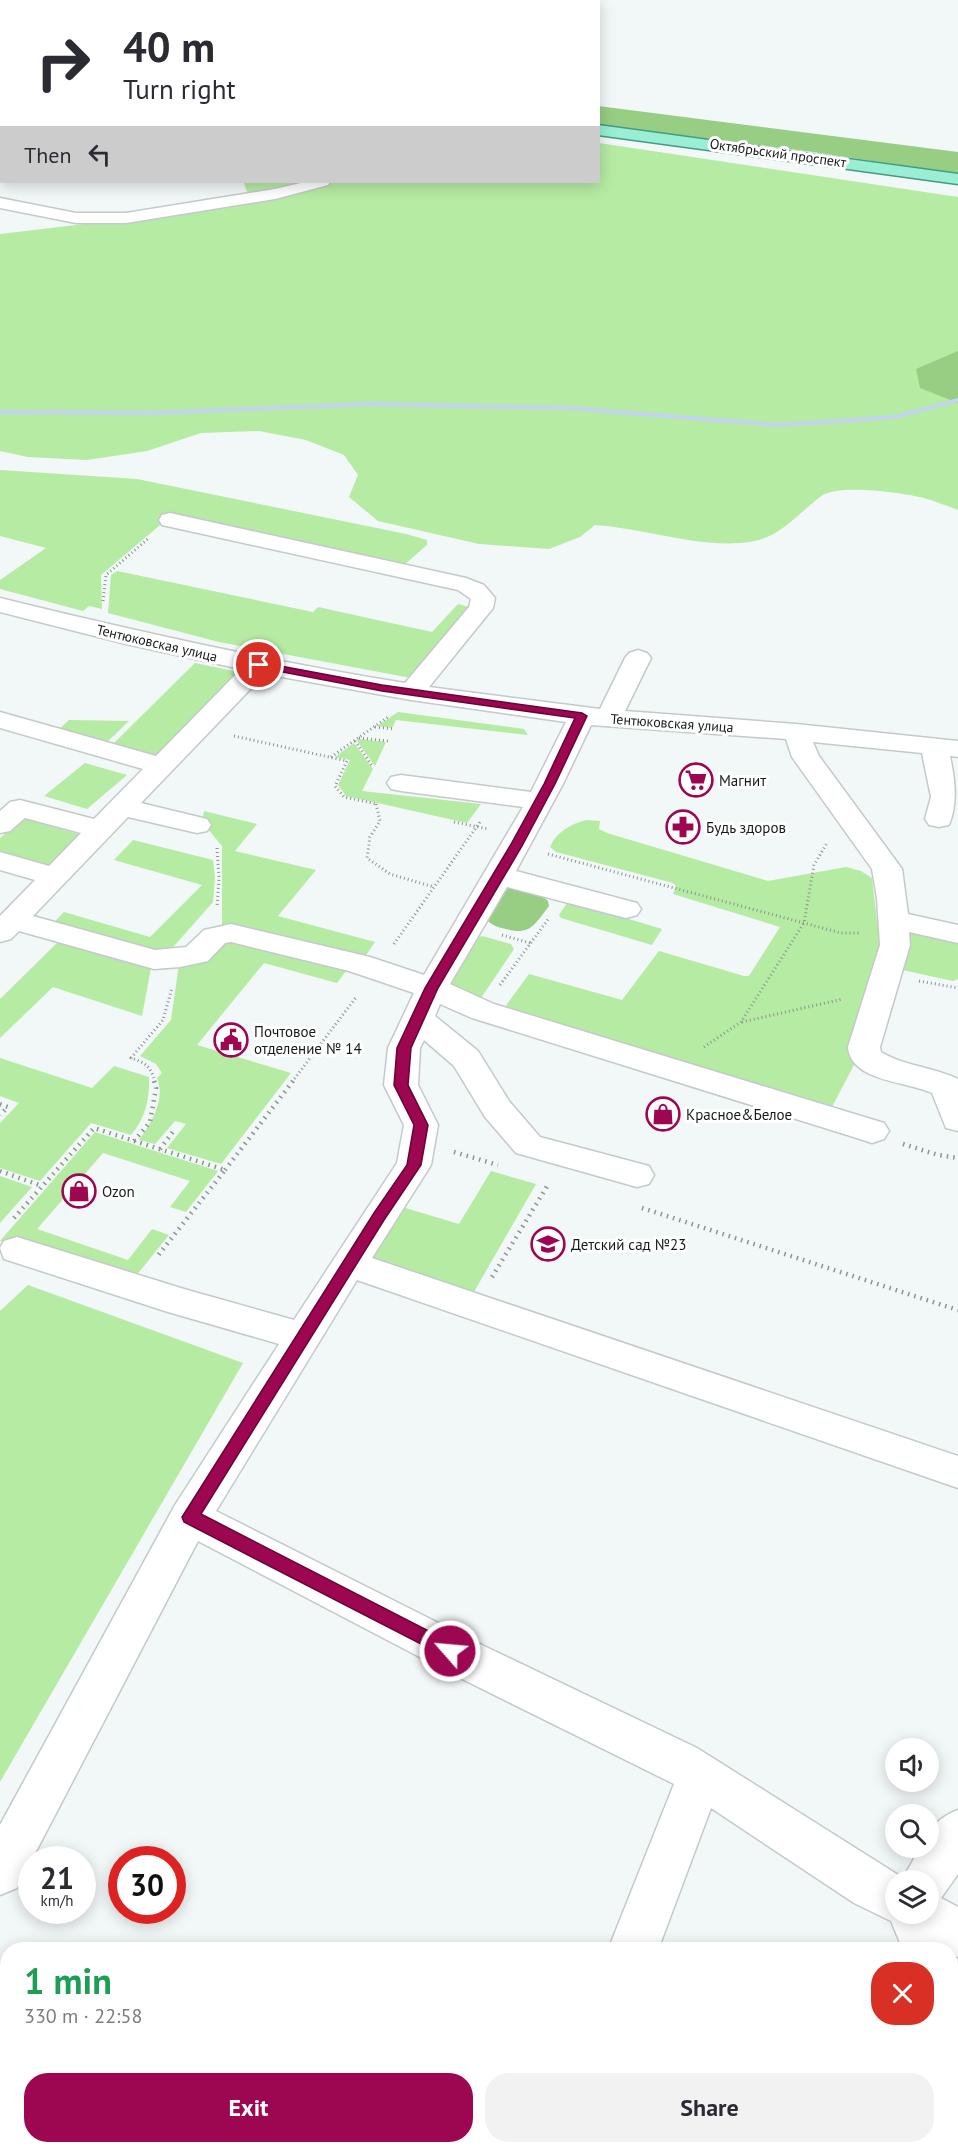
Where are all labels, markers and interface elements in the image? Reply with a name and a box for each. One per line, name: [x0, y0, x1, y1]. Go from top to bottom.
text: 40 m: [123, 19, 215, 74]
icon: right: [24, 24, 102, 102]
text: Turn right: [123, 72, 236, 106]
street label: Октябрьский проспект: [709, 135, 848, 172]
icon: left: [83, 138, 116, 171]
text: Then: [24, 141, 71, 169]
street label: Тентюковская улица: [95, 620, 219, 666]
pin: [233, 639, 284, 690]
icon: arrive: [242, 648, 275, 681]
street label: Тентюковская улица: [610, 710, 734, 736]
supermarket icon: Магнит: [678, 762, 714, 798]
place label: Магнит: [719, 771, 766, 790]
pharmacy icon: Будь здоров: [665, 809, 701, 845]
place label: Будь здоров: [706, 818, 786, 837]
public building icon: Почтовое отделение № 14: [213, 1022, 249, 1058]
place label: Почтовое отделение № 14: [254, 1022, 362, 1058]
shop icon: Красное&Белое: [645, 1096, 681, 1132]
place label: Красное&Белое: [686, 1105, 792, 1124]
shop icon: Ozon: [61, 1173, 97, 1209]
place label: Ozon: [102, 1182, 135, 1201]
school or university icon: Детский сад №23: [530, 1226, 566, 1262]
place label: Детский сад №23: [571, 1235, 686, 1254]
position arrow: [418, 1619, 482, 1683]
map controls: [885, 1738, 939, 1924]
button: sound: [885, 1738, 939, 1792]
button: search: [885, 1804, 939, 1858]
speed limit sign: 30: [108, 1846, 186, 1924]
text: 21: [40, 1858, 74, 1897]
button: layers: [885, 1870, 939, 1924]
text: km/h: [41, 1891, 73, 1910]
text: 1 min: [24, 1957, 112, 2004]
button: close: [871, 1962, 934, 2025]
text: 330 m · 22:58: [24, 2003, 142, 2029]
button: Exit: [24, 2073, 473, 2142]
button: Share: [485, 2073, 934, 2142]

